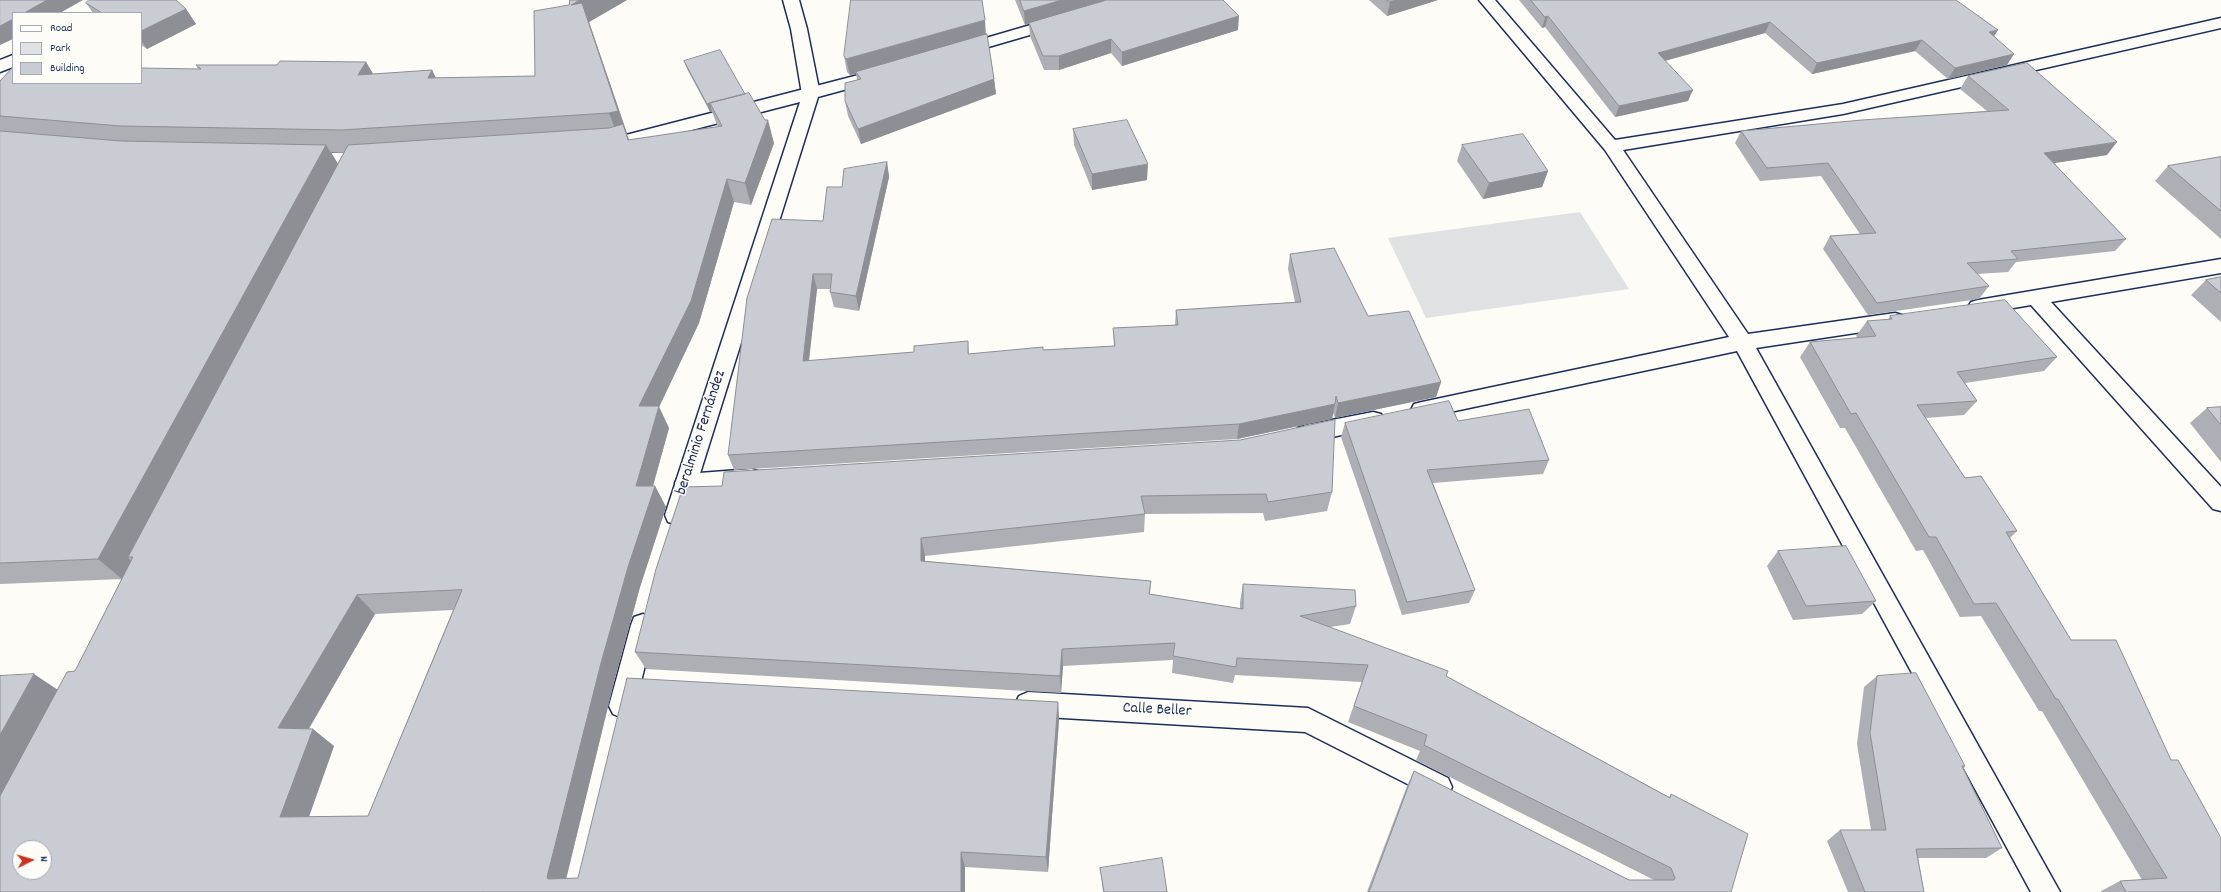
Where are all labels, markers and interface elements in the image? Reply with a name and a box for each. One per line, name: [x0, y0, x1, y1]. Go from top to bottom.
legend: [12, 12, 142, 84]
text: Road: [50, 20, 72, 37]
text: Park: [50, 40, 70, 57]
text: Building: [50, 60, 85, 77]
street label: beralminio Fernández: [673, 368, 731, 498]
street label: Calle Beller: [1122, 700, 1192, 722]
north arrow: [12, 840, 52, 880]
text: N: [35, 856, 51, 862]

